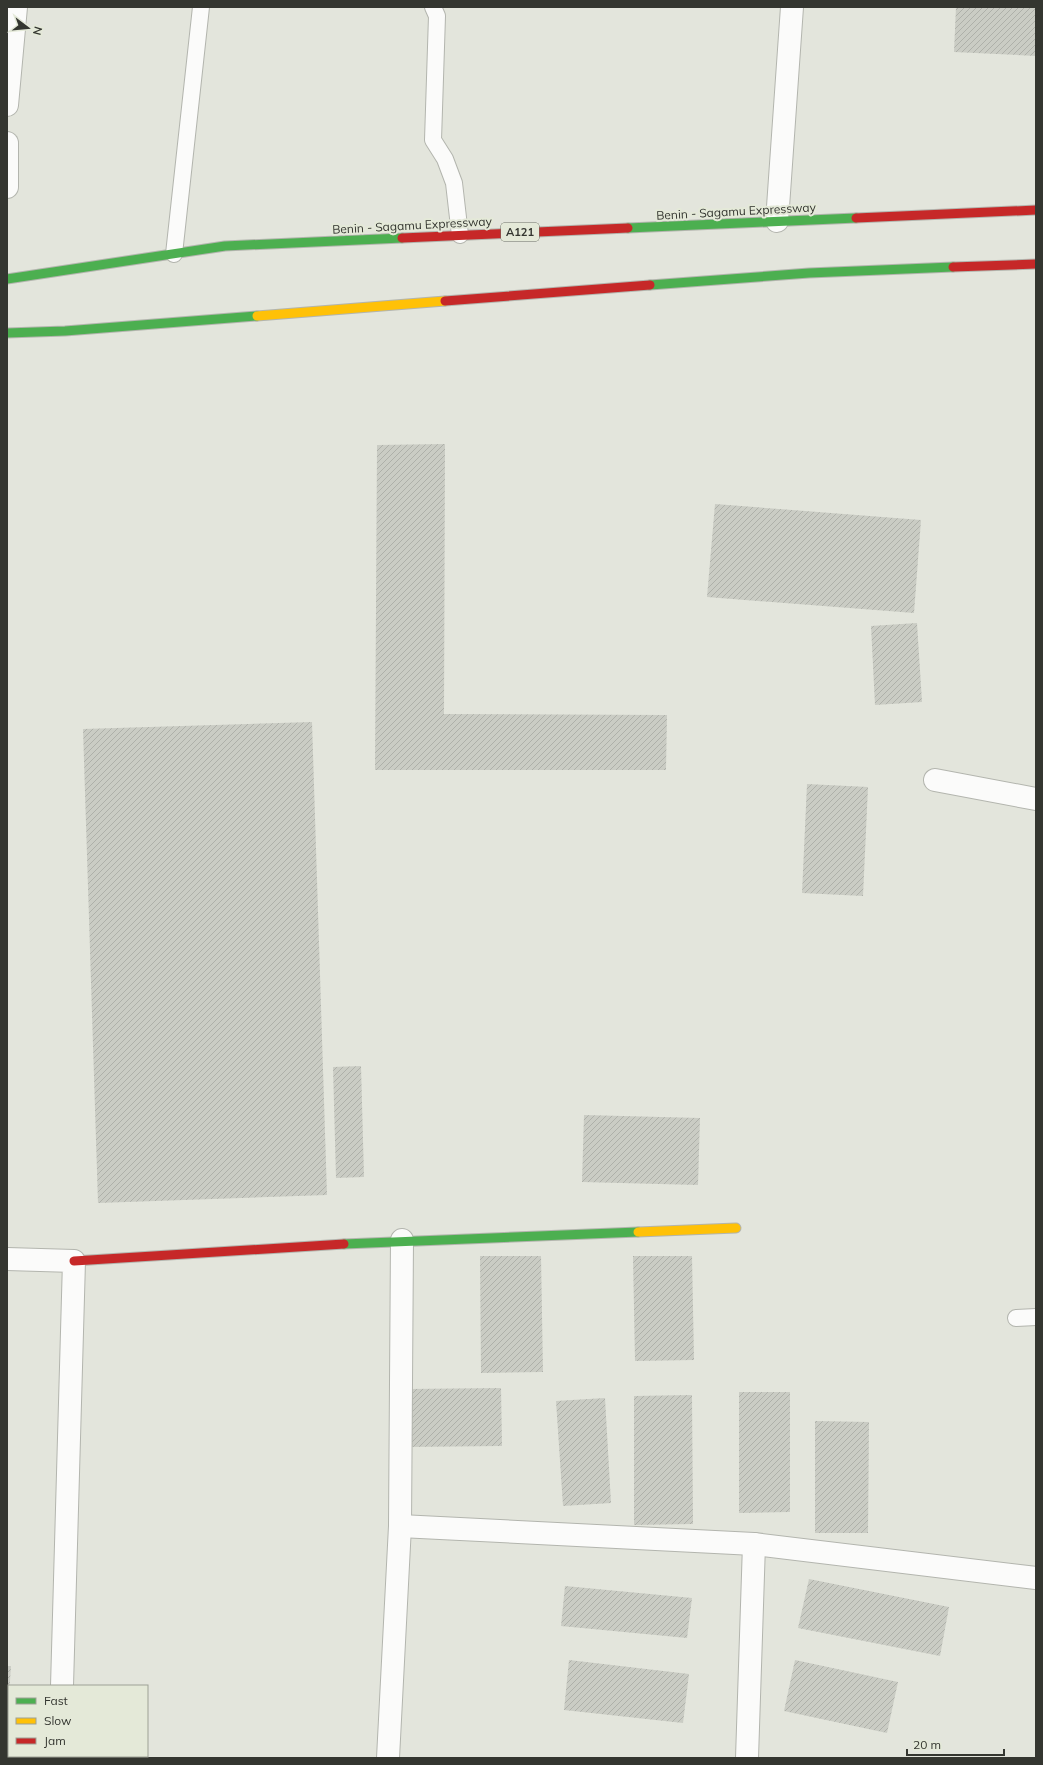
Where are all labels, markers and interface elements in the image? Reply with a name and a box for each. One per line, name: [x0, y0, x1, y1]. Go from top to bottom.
north arrow: [8, 8, 48, 48]
text: N: [30, 25, 45, 37]
street label: Benin - Sagamu Expressway: [656, 199, 817, 223]
street label: Benin - Sagamu Expressway: [332, 213, 493, 237]
road number: A121: [501, 223, 539, 241]
legend: [8, 1685, 148, 1757]
text: Fast: [44, 1693, 68, 1708]
text: Slow: [44, 1713, 72, 1728]
scale bar: [907, 1731, 1004, 1757]
text: Jam: [44, 1733, 66, 1748]
text: 20 m: [913, 1737, 941, 1752]

